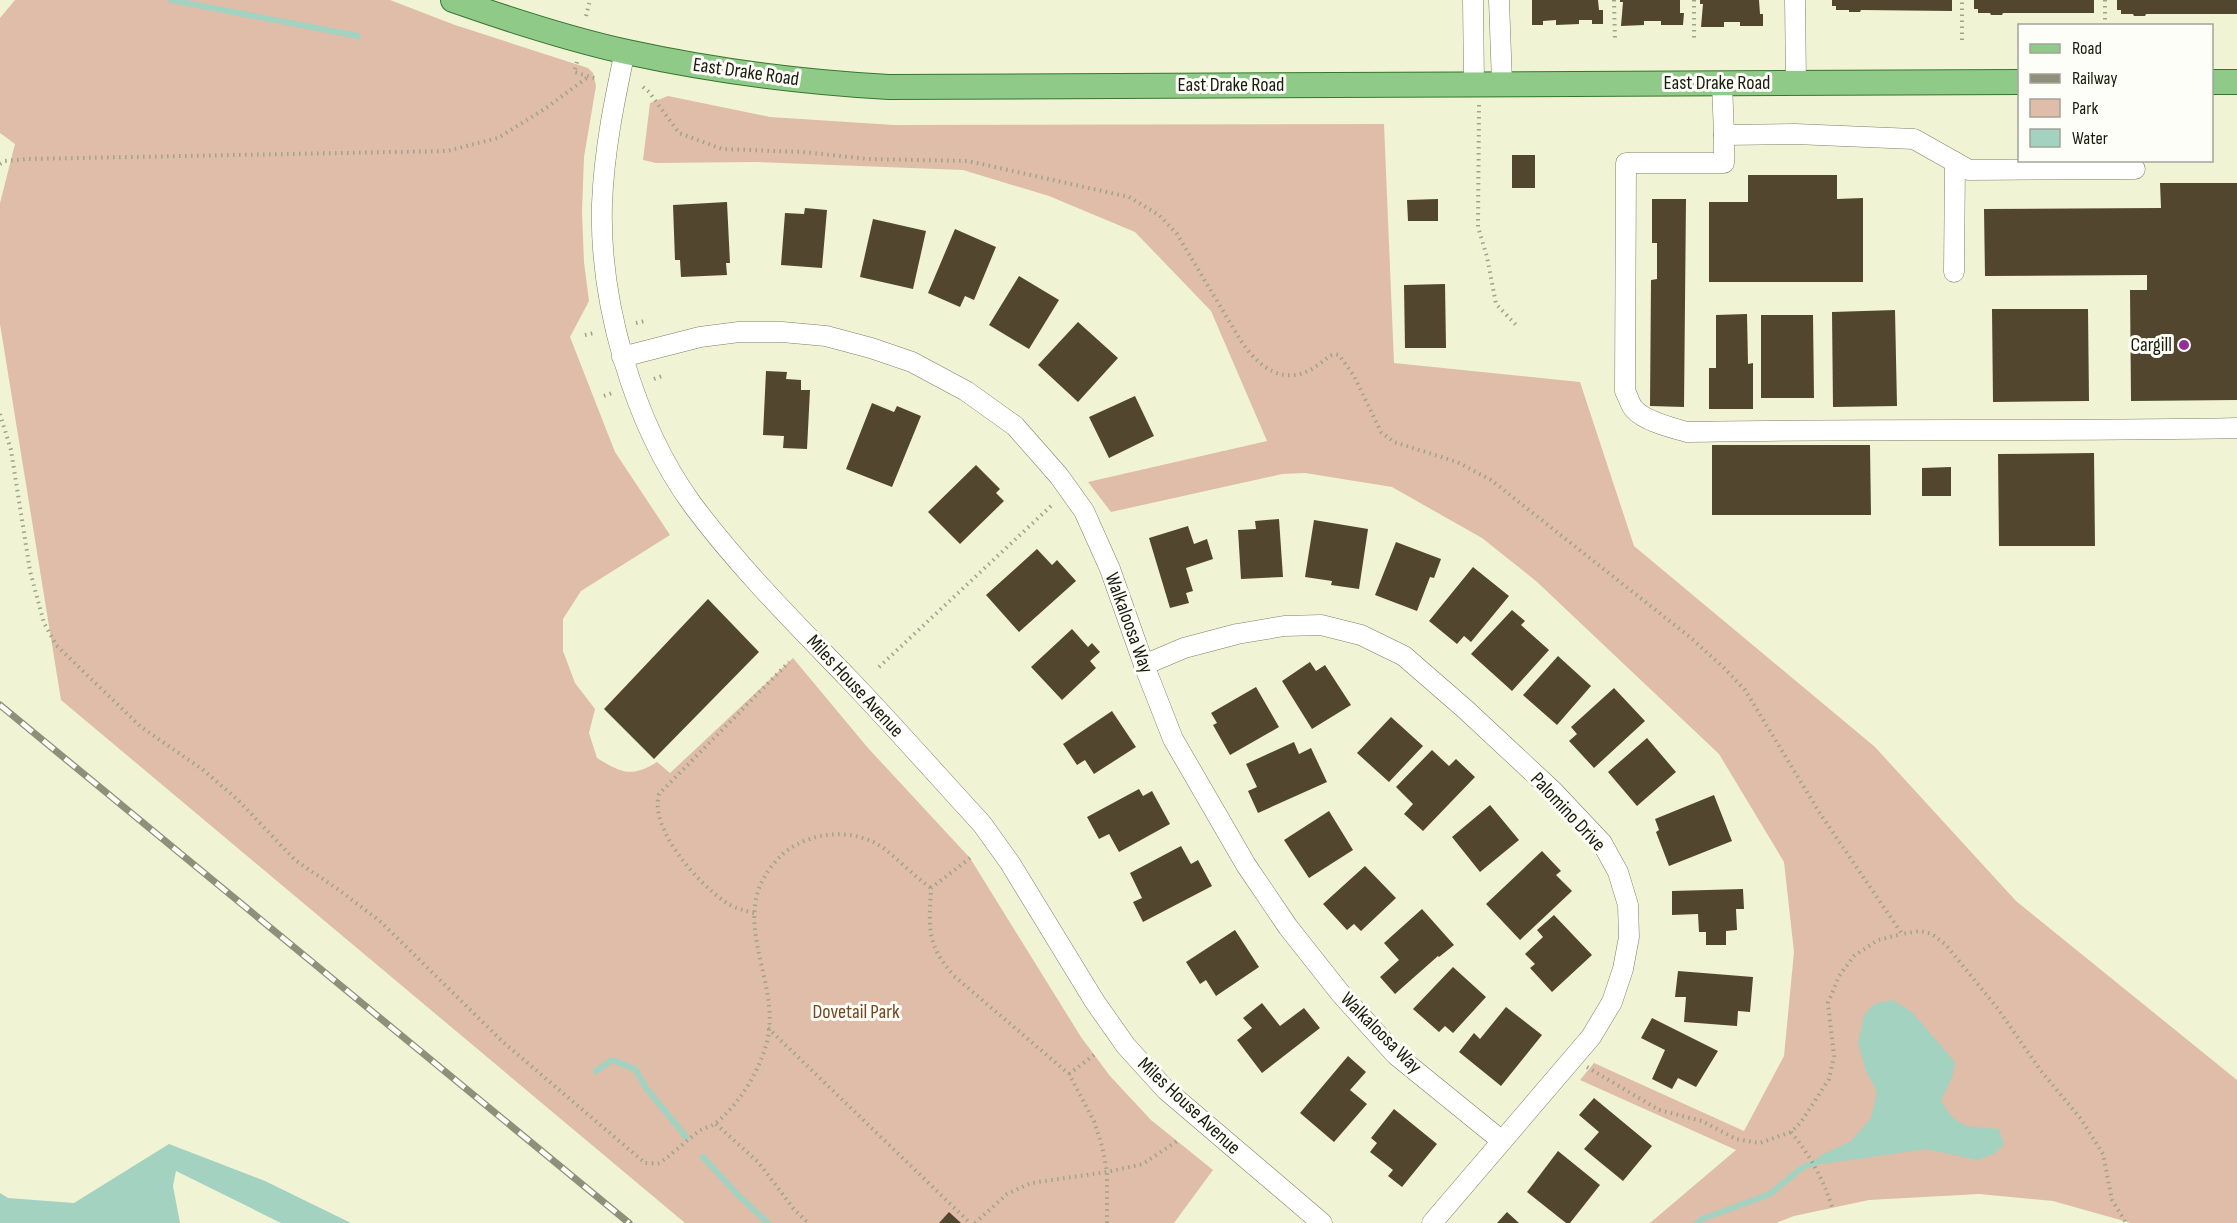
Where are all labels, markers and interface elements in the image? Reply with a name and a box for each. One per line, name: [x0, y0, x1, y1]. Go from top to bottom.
legend: [2018, 24, 2213, 162]
text: Road: [2072, 38, 2102, 59]
street label: East Drake Road: [691, 53, 801, 91]
text: Railway: [2072, 68, 2117, 89]
street label: East Drake Road: [1664, 71, 1770, 95]
street label: East Drake Road: [1178, 73, 1284, 97]
text: Park: [2072, 98, 2098, 119]
text: Water: [2072, 128, 2108, 149]
place label: Cargill: [2131, 333, 2172, 357]
marker: Cargill: [2177, 338, 2191, 352]
street label: Walkaloosa Way: [1100, 569, 1158, 677]
street label: Miles House Avenue: [801, 630, 909, 742]
street label: Palomino Drive: [1525, 767, 1611, 857]
street label: Walkaloosa Way: [1335, 987, 1427, 1079]
park label: Dovetail Park: [812, 1000, 900, 1024]
street label: Miles House Avenue: [1133, 1052, 1245, 1160]

